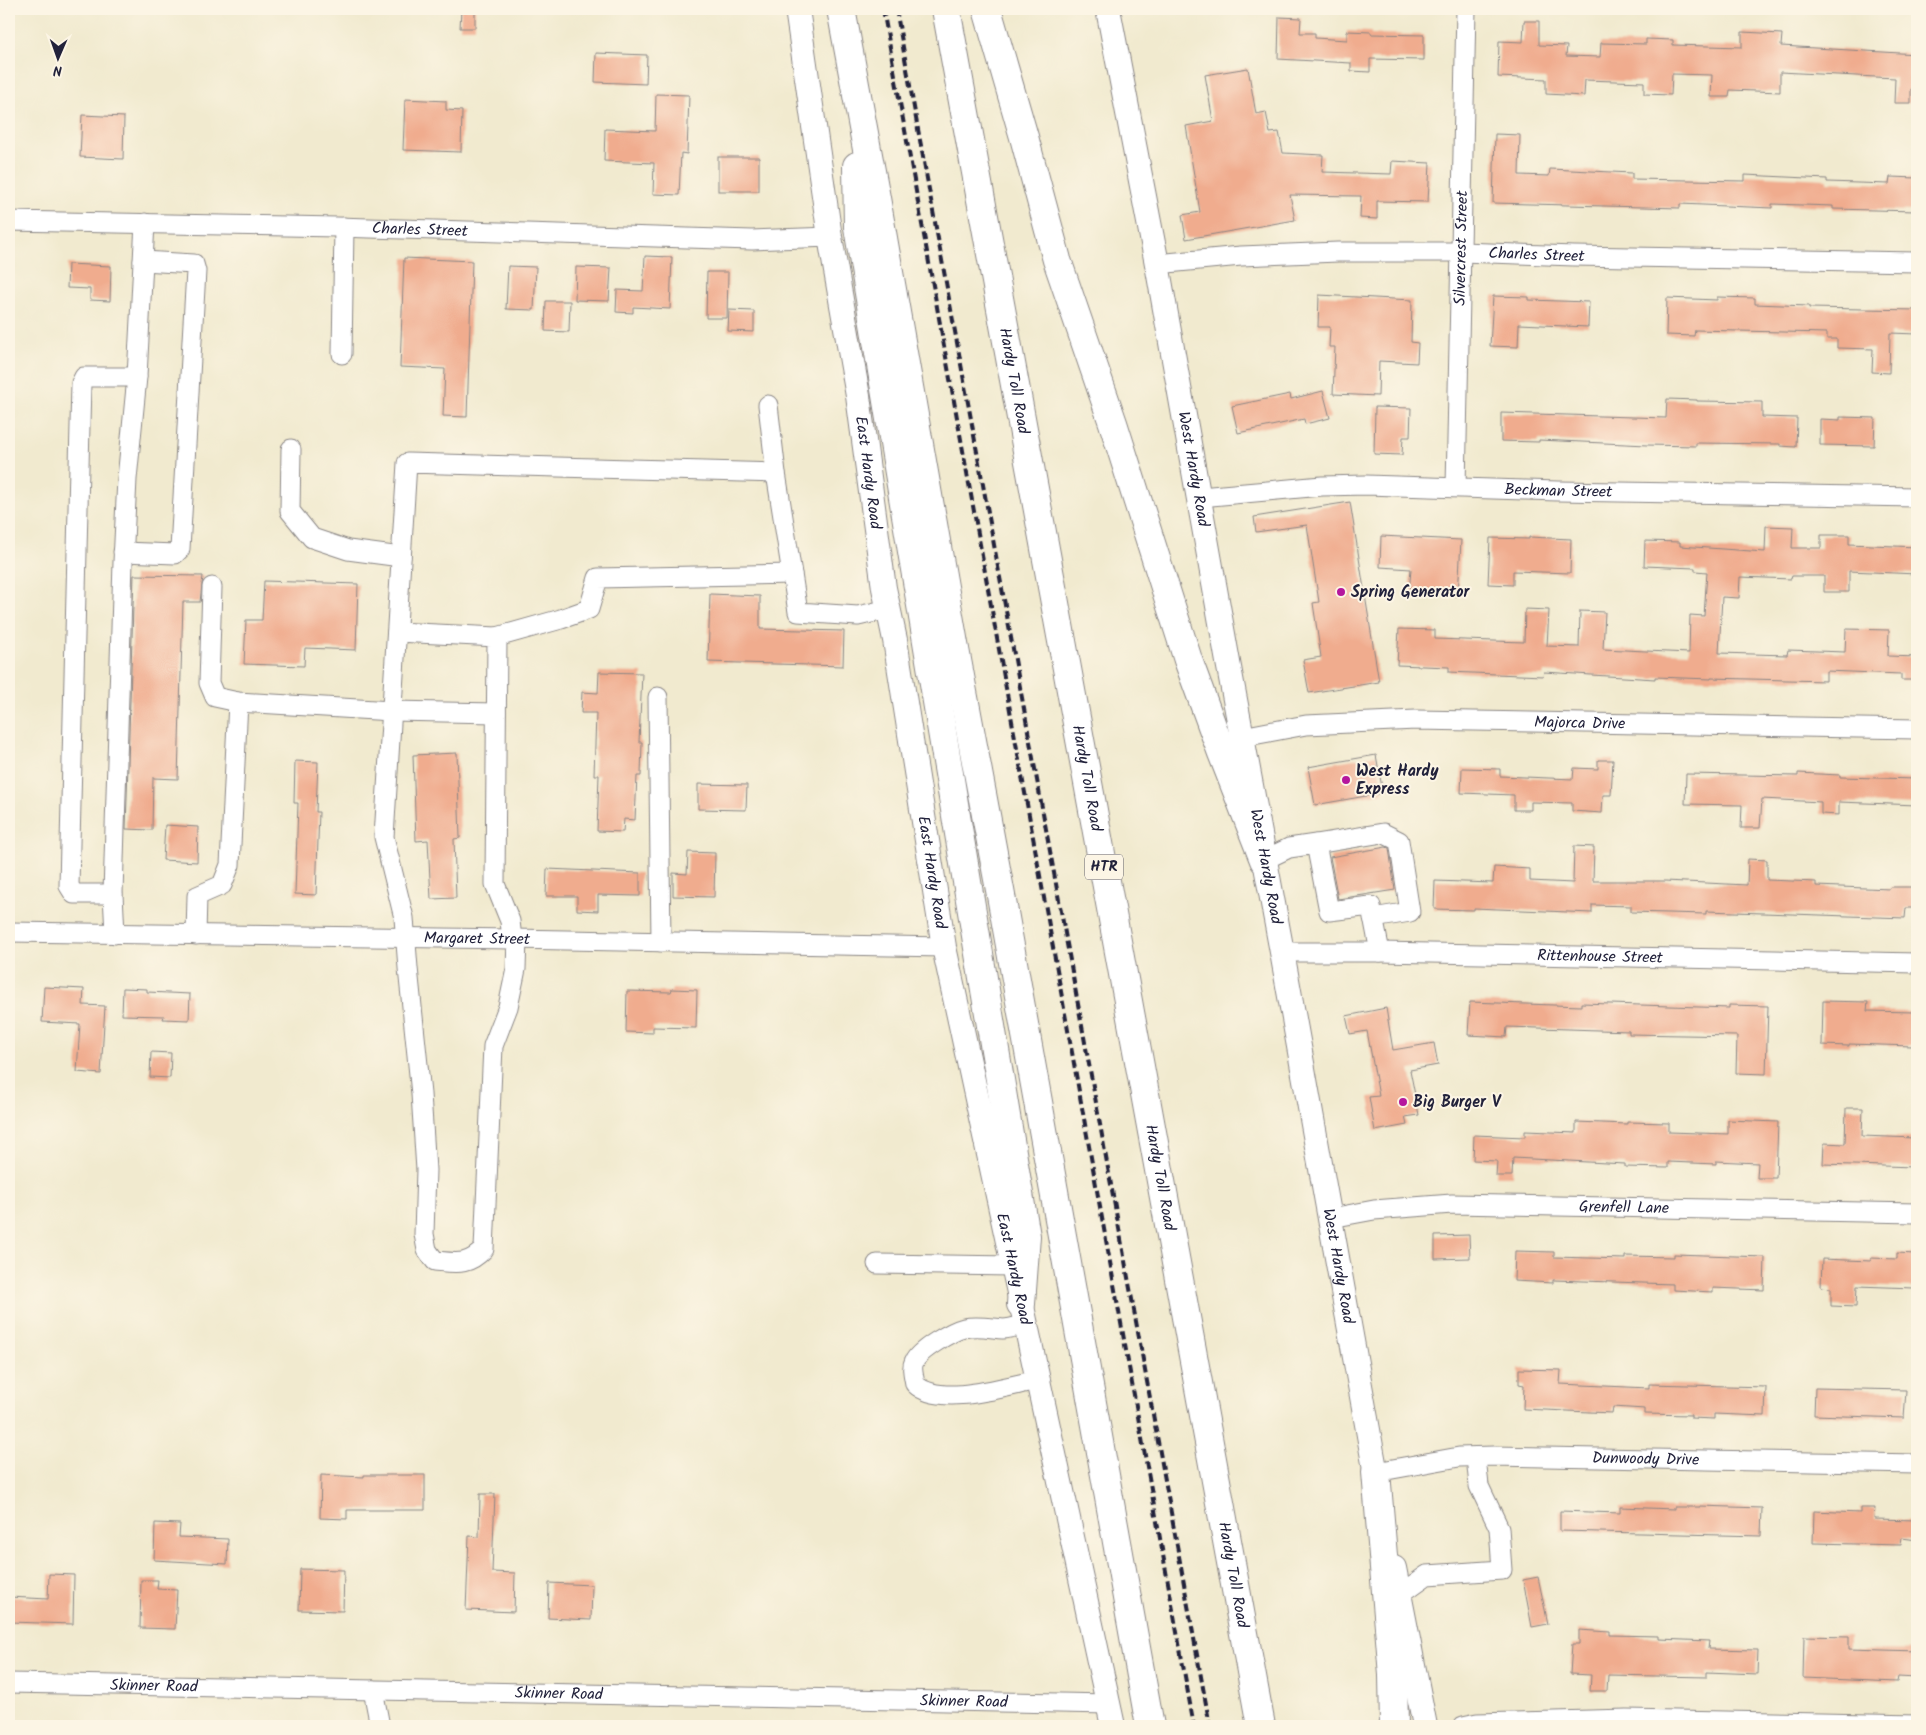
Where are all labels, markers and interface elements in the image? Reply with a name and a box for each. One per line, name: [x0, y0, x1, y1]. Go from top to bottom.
north arrow: [32, 32, 82, 82]
text: N: [53, 59, 62, 81]
street label: Silvercrest Street: [1447, 189, 1475, 306]
street label: Charles Street: [372, 216, 469, 244]
street label: Charles Street: [1488, 240, 1585, 269]
street label: Hardy Toll Road: [992, 326, 1036, 437]
street label: West Hardy Road: [1171, 409, 1216, 530]
street label: East Hardy Road: [848, 414, 889, 532]
street label: Beckman Street: [1504, 477, 1613, 504]
place label: Spring Generator: [1351, 580, 1471, 605]
marker: Spring Generator: [1335, 586, 1347, 598]
street label: Majorca Drive: [1534, 710, 1626, 736]
street label: Hardy Toll Road: [1065, 723, 1109, 834]
place label: West Hardy Express: [1356, 759, 1439, 802]
marker: West Hardy Express: [1340, 774, 1352, 786]
street label: West Hardy Road: [1243, 807, 1289, 927]
street label: East Hardy Road: [911, 814, 954, 932]
road number: HTR: [1085, 854, 1123, 880]
street label: Margaret Street: [424, 925, 531, 952]
street label: Rittenhouse Street: [1537, 943, 1664, 970]
place label: Big Burger V: [1413, 1090, 1502, 1115]
marker: Big Burger V: [1397, 1096, 1409, 1108]
street label: Hardy Toll Road: [1138, 1122, 1183, 1234]
street label: Grenfell Lane: [1579, 1194, 1669, 1221]
street label: West Hardy Road: [1316, 1206, 1361, 1327]
street label: East Hardy Road: [990, 1211, 1038, 1328]
street label: Dunwoody Drive: [1592, 1445, 1699, 1472]
street label: Hardy Toll Road: [1211, 1520, 1255, 1631]
street label: Skinner Road: [110, 1672, 199, 1699]
street label: Skinner Road: [515, 1680, 604, 1707]
street label: Skinner Road: [920, 1688, 1009, 1715]

